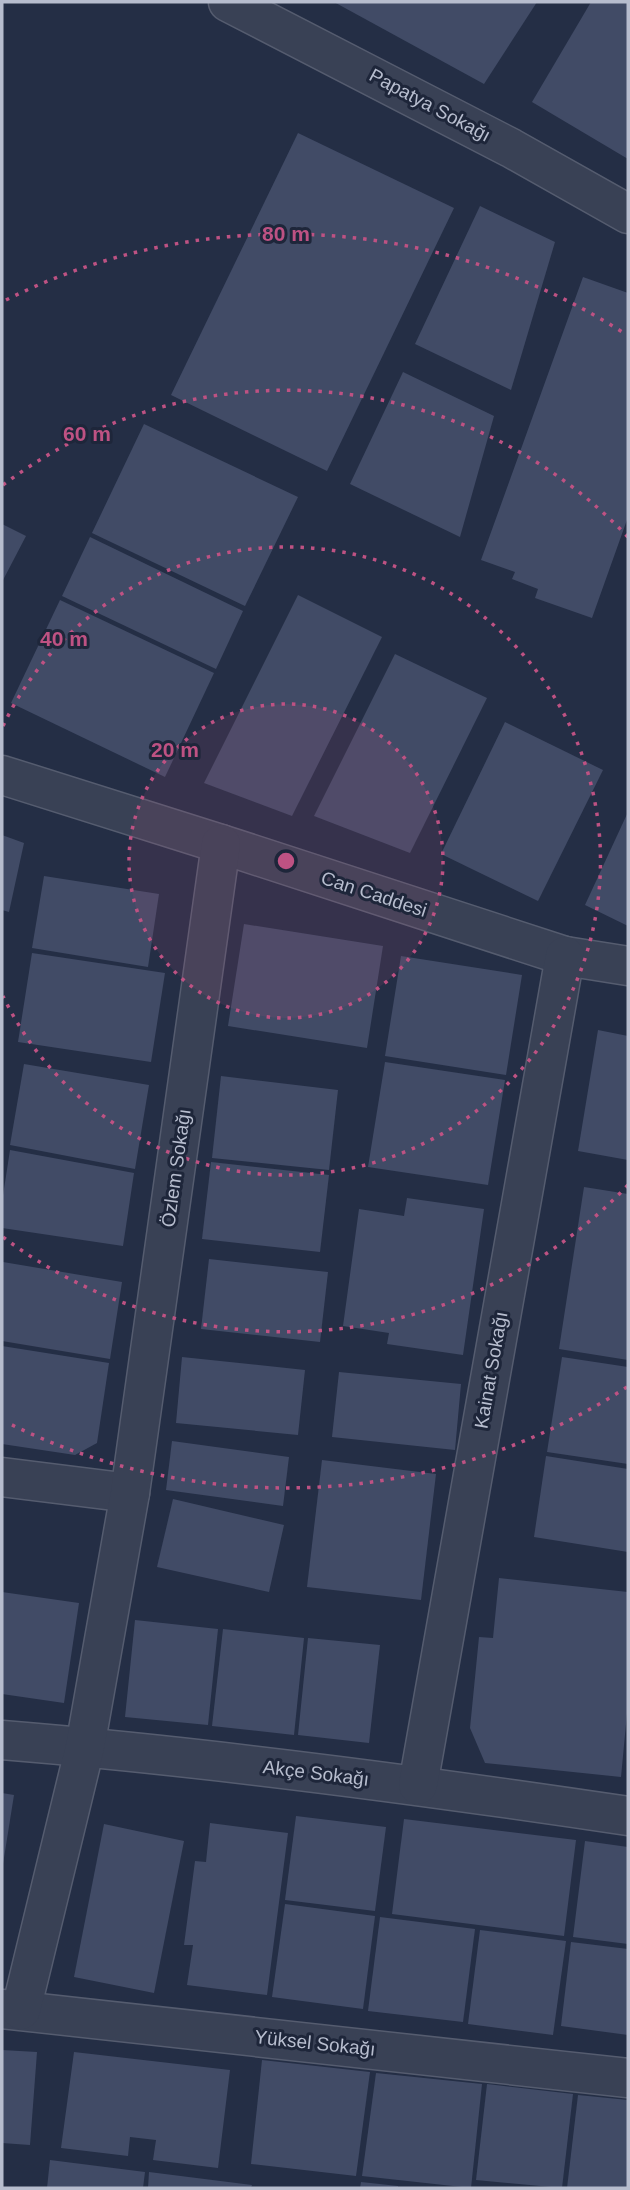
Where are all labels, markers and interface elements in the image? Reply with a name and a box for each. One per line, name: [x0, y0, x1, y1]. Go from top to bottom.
street label: Papatya Sokağı: [366, 64, 494, 146]
text: 80 m: [262, 222, 310, 245]
text: 60 m: [63, 422, 111, 445]
text: 40 m: [40, 627, 88, 650]
text: 20 m: [151, 738, 199, 761]
centre of rings: [274, 849, 298, 873]
street label: Can Caddesi: [319, 867, 429, 921]
street label: Özlem Sokağı: [157, 1107, 195, 1229]
street label: Kainat Sokağı: [470, 1310, 512, 1430]
street label: Akçe Sokağı: [262, 1756, 370, 1790]
street label: Yüksel Sokağı: [254, 2026, 376, 2060]

